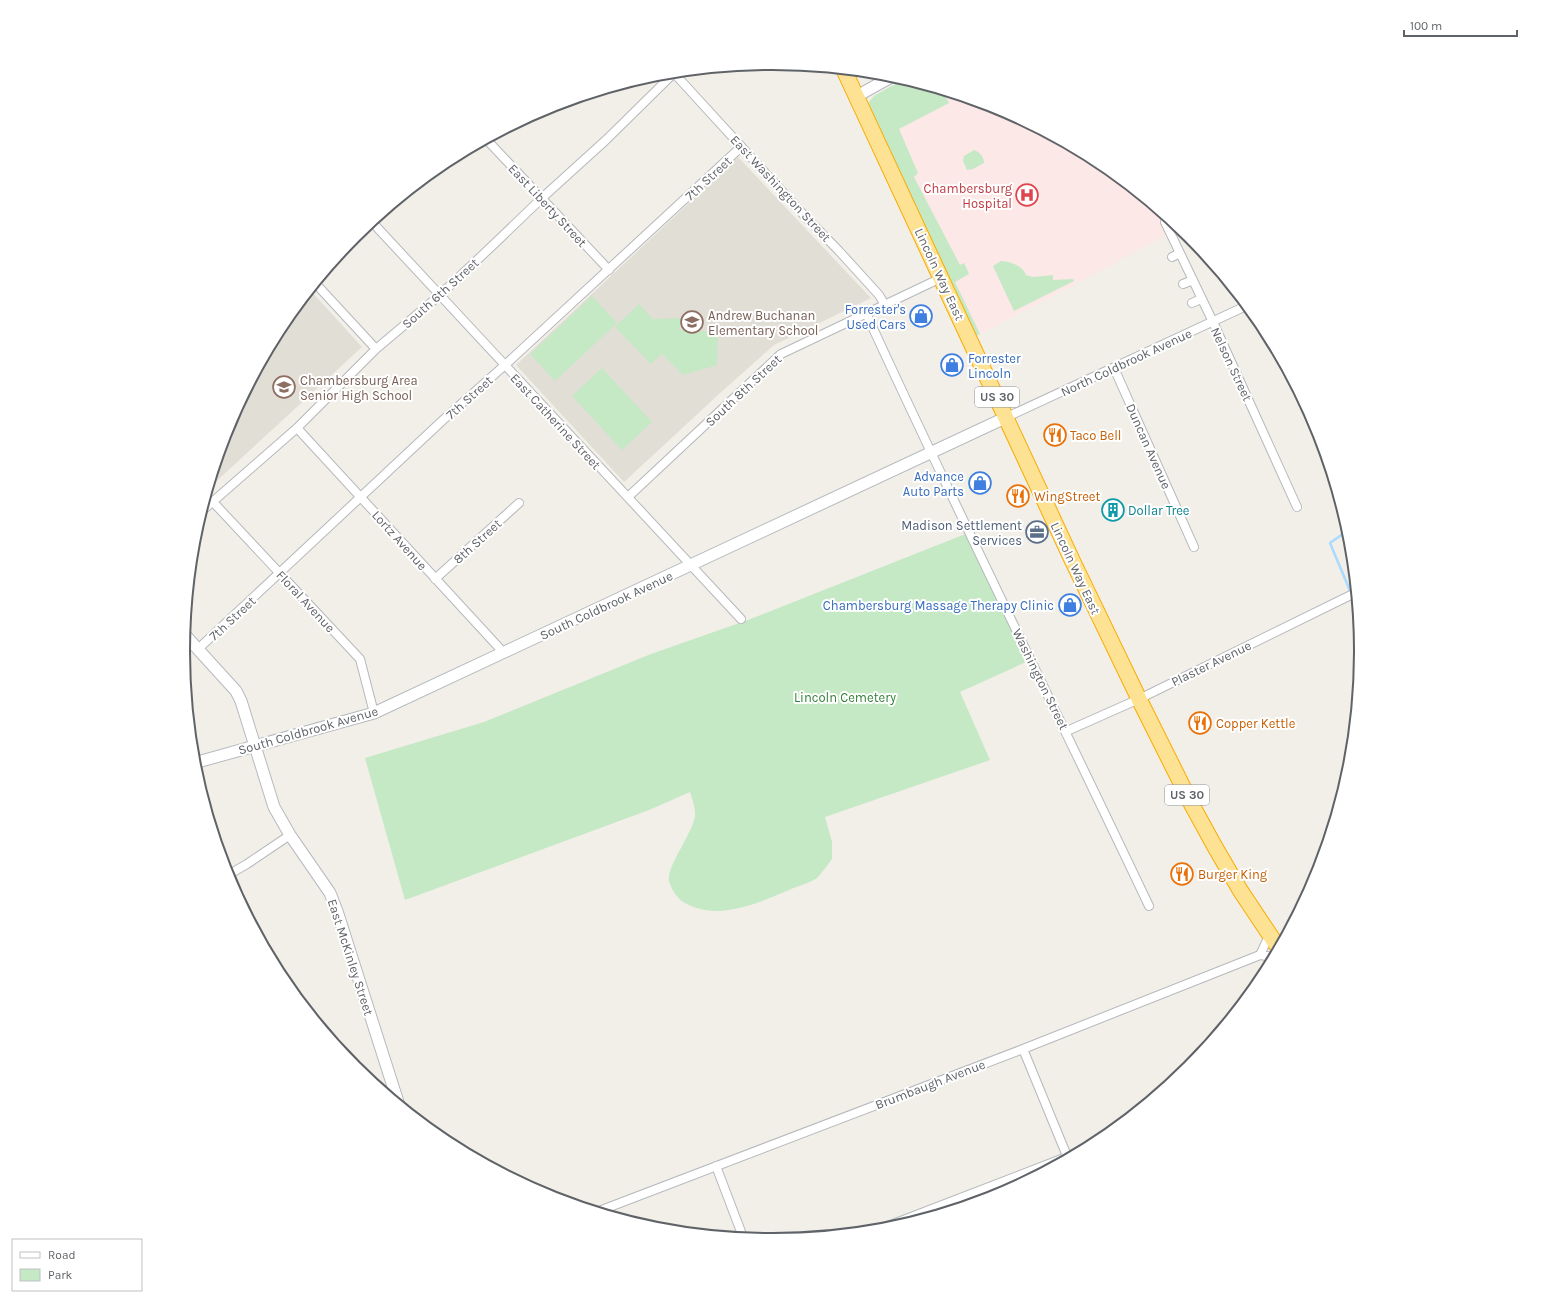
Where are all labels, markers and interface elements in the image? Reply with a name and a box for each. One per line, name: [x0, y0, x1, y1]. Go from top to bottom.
scale bar: [1404, 12, 1517, 38]
text: 100 m: [1410, 19, 1442, 33]
street label: East Washington Street: [727, 132, 834, 245]
street label: 7th Street: [682, 153, 735, 204]
street label: East Liberty Street: [505, 161, 590, 250]
place label: Chambersburg Hospital: [924, 181, 1013, 211]
hospital icon: Chambersburg Hospital: [1014, 182, 1040, 208]
street label: Lincoln Way East: [912, 226, 967, 323]
street label: South 6th Street: [399, 255, 482, 332]
place label: Forrester's Used Cars: [845, 302, 906, 332]
shop icon: Forrester's Used Cars: [908, 303, 934, 329]
place label: Andrew Buchanan Elementary School: [708, 308, 818, 338]
school or university icon: Andrew Buchanan Elementary School: [679, 309, 705, 335]
street label: North Coldbrook Avenue: [1058, 325, 1194, 399]
street label: Nelson Street: [1208, 325, 1255, 404]
street label: South 8th Street: [702, 351, 784, 429]
place label: Forrester Lincoln: [968, 351, 1021, 381]
shop icon: Forrester Lincoln: [939, 352, 965, 378]
street label: East Catherine Street: [507, 370, 604, 472]
street label: 7th Street: [443, 372, 496, 422]
place label: Chambersburg Area Senior High School: [300, 373, 418, 403]
school or university icon: Chambersburg Area Senior High School: [271, 374, 297, 400]
road number: US 30: [975, 387, 1019, 407]
street label: Duncan Avenue: [1123, 401, 1174, 492]
restaurant icon: Taco Bell: [1042, 422, 1068, 448]
place label: Taco Bell: [1070, 428, 1121, 443]
place label: Advance Auto Parts: [903, 469, 964, 499]
shop icon: Advance Auto Parts: [967, 470, 993, 496]
restaurant icon: WingStreet: [1005, 483, 1031, 509]
place label: WingStreet: [1034, 489, 1100, 504]
building icon: Dollar Tree: [1100, 497, 1126, 523]
place label: Dollar Tree: [1128, 503, 1190, 518]
street label: Lortz Avenue: [369, 508, 430, 573]
street label: 8th Street: [450, 516, 505, 567]
place label: Madison Settlement Services: [901, 518, 1022, 548]
office icon: Madison Settlement Services: [1024, 519, 1050, 545]
street label: Lincoln Way East: [1048, 520, 1103, 617]
street label: Floral Avenue: [273, 567, 338, 636]
street label: South Coldbrook Avenue: [537, 568, 675, 643]
shop icon: Chambersburg Massage Therapy Clinic: [1057, 592, 1083, 618]
street label: 7th Street: [206, 593, 259, 644]
place label: Chambersburg Massage Therapy Clinic: [823, 598, 1054, 613]
street label: Washington Street: [1010, 626, 1072, 732]
street label: Plaster Avenue: [1169, 638, 1254, 689]
park label: Lincoln Cemetery: [794, 690, 896, 705]
street label: South Coldbrook Avenue: [236, 703, 380, 758]
restaurant icon: Copper Kettle: [1187, 710, 1213, 736]
place label: Copper Kettle: [1216, 716, 1296, 731]
road number: US 30: [1165, 785, 1209, 805]
restaurant icon: Burger King: [1169, 861, 1195, 887]
place label: Burger King: [1198, 867, 1268, 882]
street label: East McKinley Street: [325, 897, 377, 1017]
street label: Brumbaugh Avenue: [873, 1056, 988, 1112]
legend: [12, 1239, 142, 1291]
text: Road: [48, 1248, 76, 1262]
text: Park: [48, 1268, 73, 1282]

